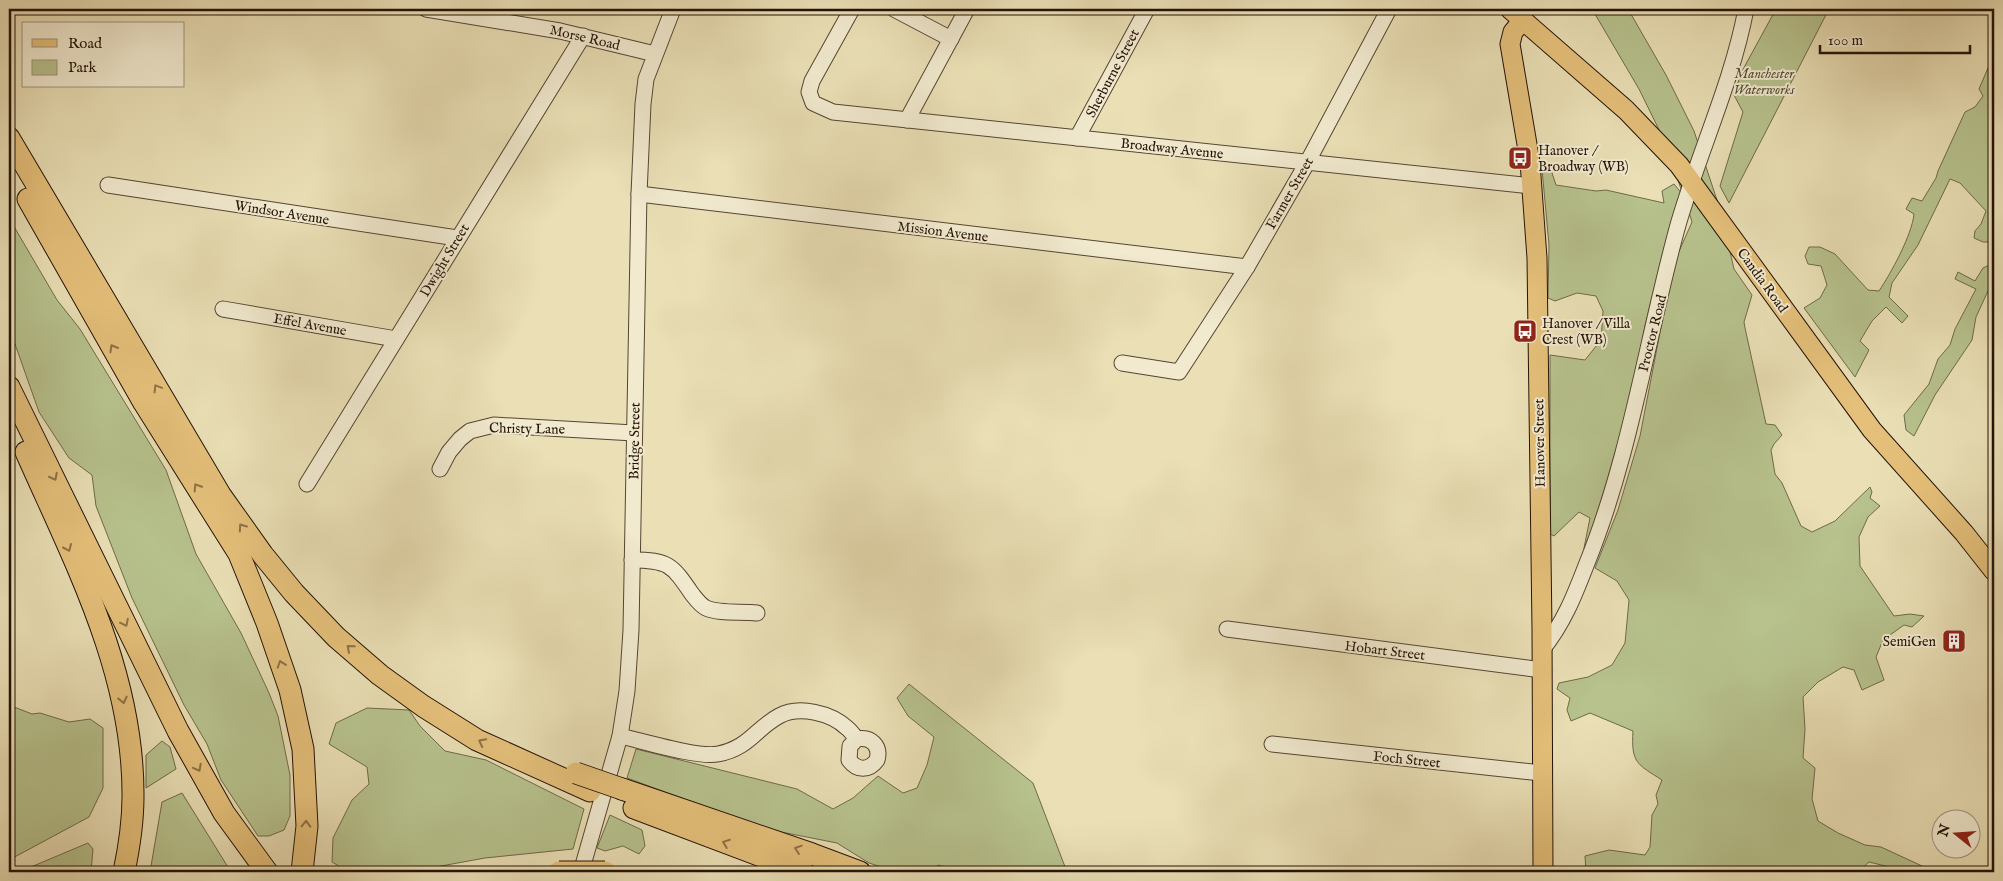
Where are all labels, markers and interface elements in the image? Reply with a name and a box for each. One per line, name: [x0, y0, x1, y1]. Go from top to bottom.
street label: Morse Road: [548, 21, 622, 55]
legend: [22, 22, 185, 88]
scale bar: [1820, 22, 1970, 54]
street label: Sherburne Street: [1082, 26, 1144, 121]
text: 100 m: [1828, 31, 1864, 50]
text: Road: [68, 34, 103, 53]
text: Park: [68, 58, 98, 77]
park label: Manchester Waterworks: [1734, 65, 1795, 99]
street label: Broadway Avenue: [1120, 135, 1225, 163]
place label: Hanover / Broadway (WB): [1538, 142, 1629, 176]
bus stop icon: Hanover / Broadway (WB): [1507, 145, 1533, 171]
street label: Farmer Street: [1262, 154, 1318, 233]
street label: Windsor Avenue: [233, 197, 331, 229]
street label: Mission Avenue: [897, 218, 990, 247]
street label: Dwight Street: [416, 221, 474, 300]
street label: Candia Road: [1733, 245, 1792, 317]
street label: Proctor Road: [1635, 292, 1671, 374]
street label: Effel Avenue: [272, 310, 348, 340]
place label: Hanover / Villa Crest (WB): [1542, 315, 1631, 349]
bus stop icon: Hanover / Villa Crest (WB): [1512, 318, 1538, 344]
one-way arrow: [109, 344, 119, 353]
one-way arrow: [154, 385, 164, 394]
street label: Hanover Street: [1530, 398, 1550, 487]
street label: Bridge Street: [625, 402, 645, 480]
street label: Christy Lane: [489, 419, 566, 439]
one-way arrow: [48, 472, 58, 481]
one-way arrow: [193, 483, 203, 492]
one-way arrow: [239, 523, 248, 533]
one-way arrow: [62, 543, 73, 552]
one-way arrow: [119, 618, 129, 627]
building icon: SemiGen: [1941, 628, 1967, 654]
place label: SemiGen: [1883, 633, 1937, 651]
street label: Hobart Street: [1344, 637, 1426, 665]
one-way arrow: [346, 645, 355, 654]
one-way arrow: [277, 661, 287, 669]
one-way arrow: [117, 696, 128, 705]
one-way arrow: [478, 738, 487, 748]
street label: Foch Street: [1372, 748, 1442, 772]
one-way arrow: [192, 763, 202, 772]
north arrow: [1930, 808, 1980, 858]
one-way arrow: [301, 819, 311, 827]
text: N: [1934, 822, 1955, 840]
one-way arrow: [722, 839, 731, 849]
one-way arrow: [794, 845, 802, 855]

